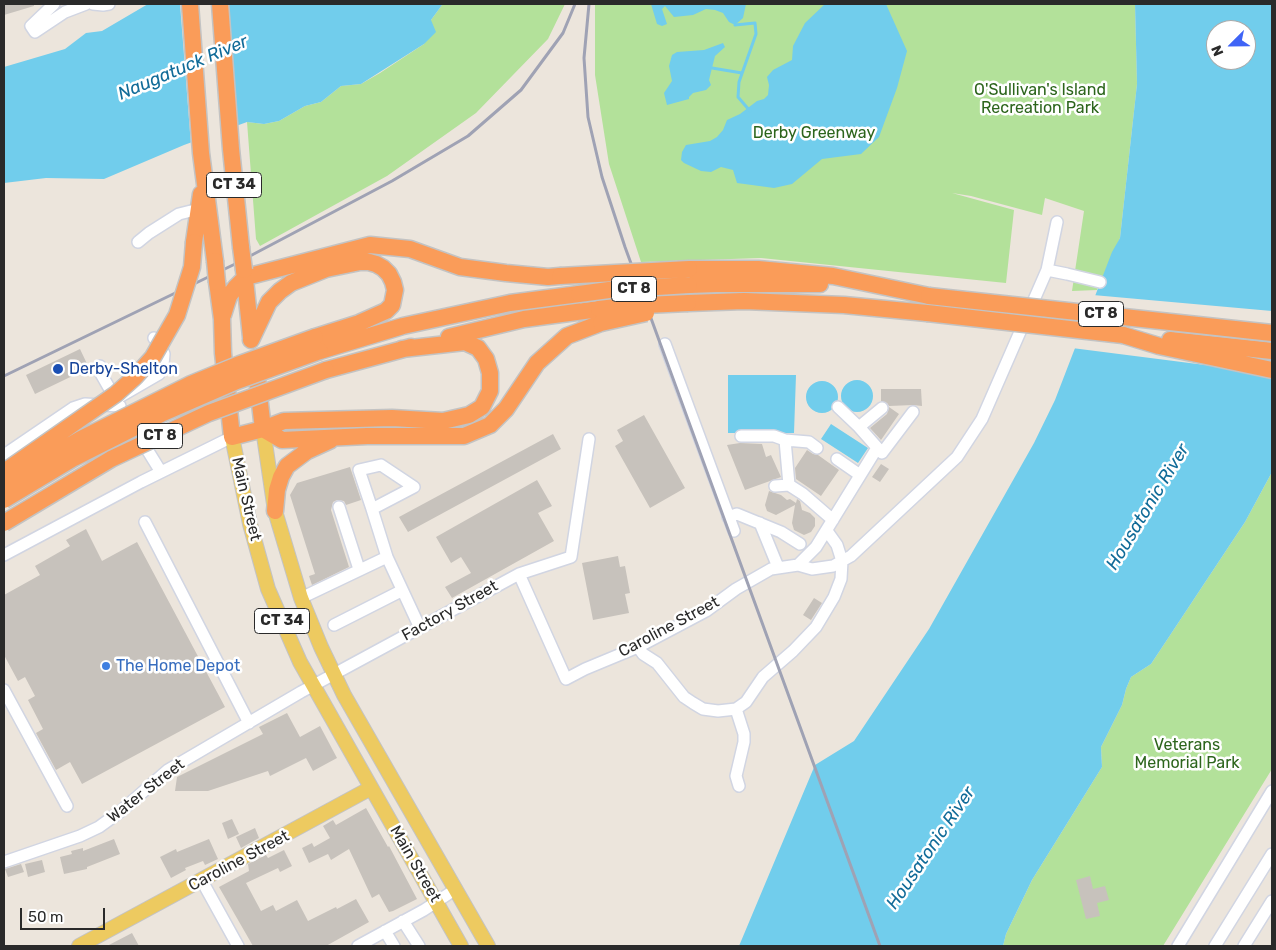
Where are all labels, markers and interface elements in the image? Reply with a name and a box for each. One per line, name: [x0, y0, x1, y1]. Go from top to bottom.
north arrow: [1206, 20, 1256, 70]
water label: Naugatuck River: [115, 31, 251, 105]
text: N: [1208, 43, 1227, 59]
park label: O'Sullivan's Island Recreation Park: [974, 80, 1106, 118]
park label: Derby Greenway: [753, 123, 875, 143]
road number: CT 34: [206, 172, 262, 198]
road number: CT 8: [612, 276, 656, 302]
road number: CT 8: [1078, 302, 1124, 326]
place label: Derby-Shelton: [69, 359, 178, 379]
marker: Derby-Shelton: [51, 362, 65, 376]
road number: CT 8: [138, 424, 182, 448]
water label: Housatonic River: [1102, 440, 1194, 574]
street label: Main Street: [227, 455, 265, 543]
street label: Factory Street: [399, 577, 501, 645]
street label: Caroline Street: [615, 592, 723, 662]
road number: CT 34: [254, 608, 310, 634]
place label: The Home Depot: [116, 656, 240, 676]
marker: The Home Depot: [100, 660, 112, 672]
park label: Veterans Memorial Park: [1135, 735, 1239, 773]
street label: Water Street: [104, 755, 188, 827]
water label: Housatonic River: [882, 783, 980, 913]
street label: Main Street: [385, 822, 445, 906]
street label: Caroline Street: [185, 826, 293, 896]
scale bar: [22, 898, 108, 930]
text: 50 m: [28, 908, 63, 926]

